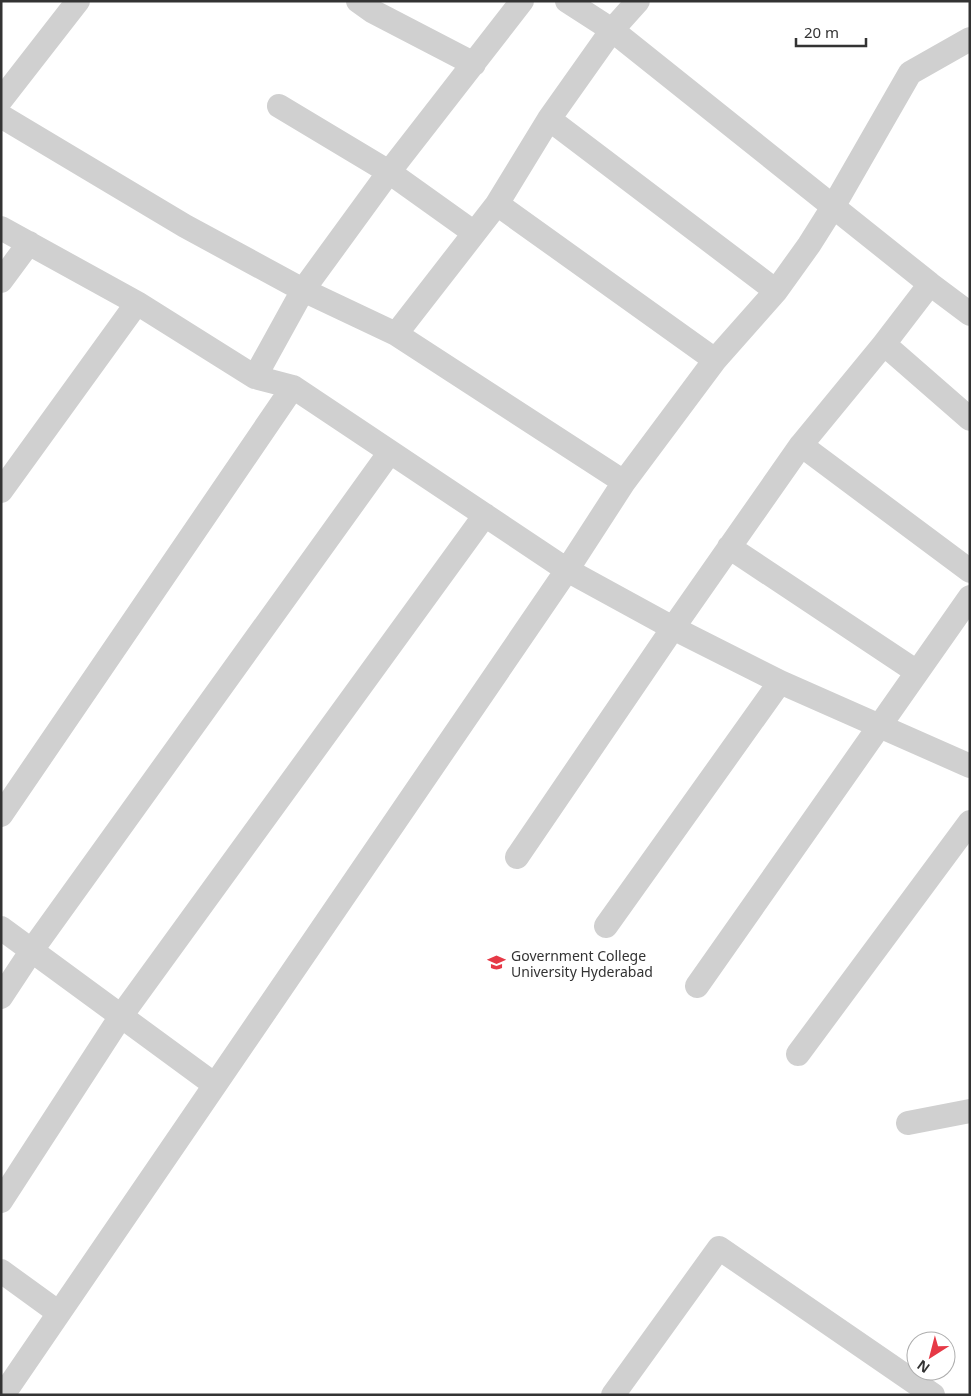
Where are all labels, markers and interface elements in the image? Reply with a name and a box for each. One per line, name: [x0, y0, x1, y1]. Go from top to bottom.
scale bar: [796, 15, 866, 47]
text: 20 m: [804, 22, 839, 42]
place label: Government College University Hyderabad: [511, 946, 653, 981]
school or university icon: Government College University Hyderabad: [487, 953, 507, 973]
north arrow: [906, 1331, 956, 1381]
text: N: [913, 1356, 933, 1378]

